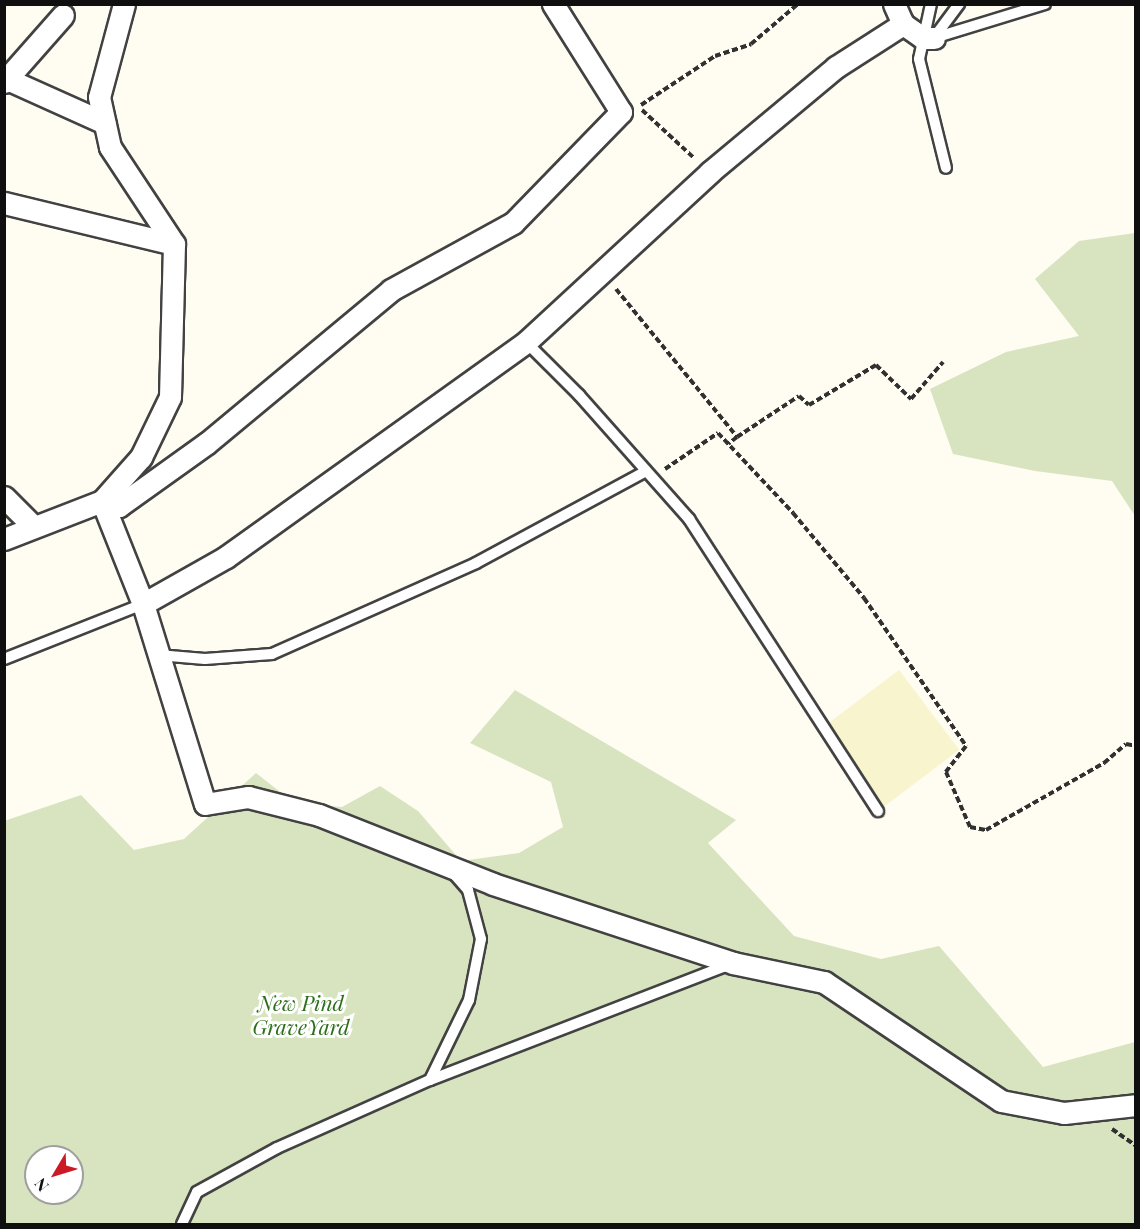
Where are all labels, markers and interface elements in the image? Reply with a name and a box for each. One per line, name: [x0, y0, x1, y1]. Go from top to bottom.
park label: New Pind GraveYard: [252, 989, 350, 1039]
north arrow: [24, 1145, 84, 1205]
text: N: [29, 1174, 53, 1196]

